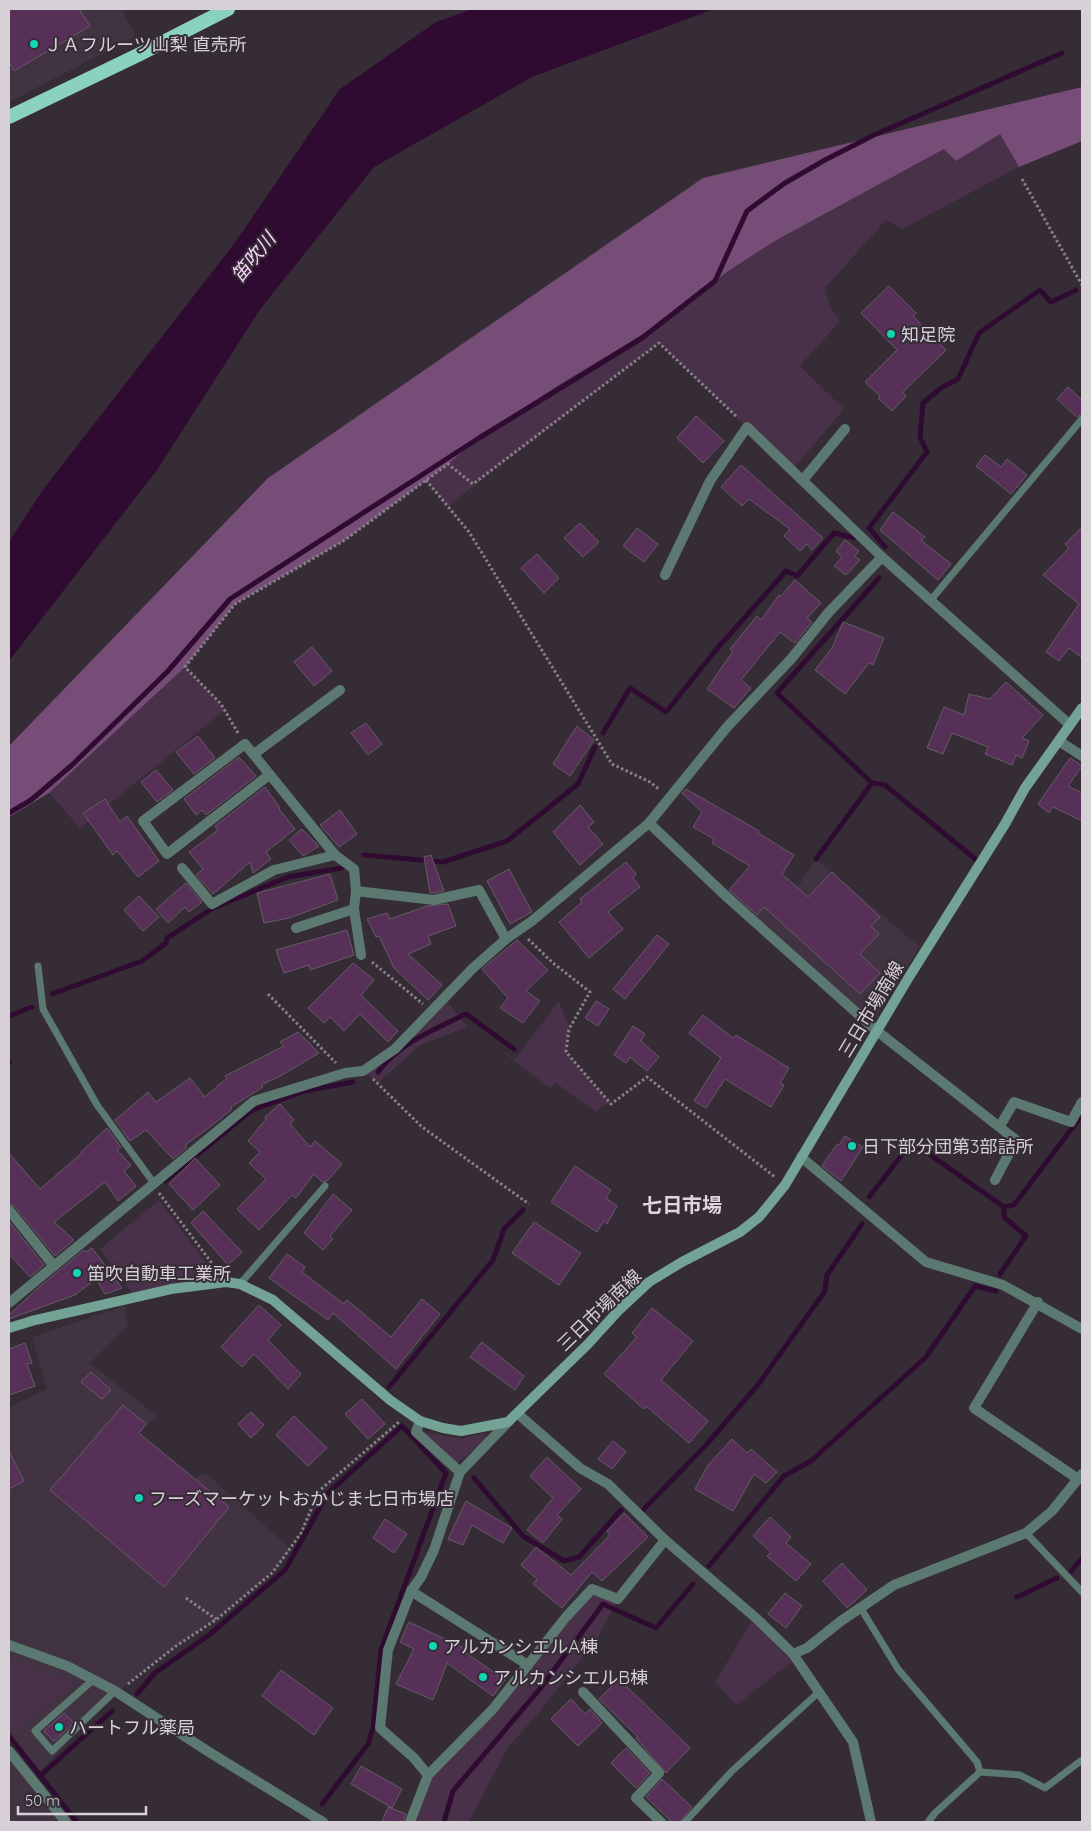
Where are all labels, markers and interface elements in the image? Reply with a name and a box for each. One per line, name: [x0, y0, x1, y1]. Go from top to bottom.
place label: ＪＡフルーツ山梨 直売所: [44, 33, 247, 56]
marker: ＪＡフルーツ山梨 直売所: [28, 38, 40, 50]
water label: 笛吹川: [226, 226, 282, 287]
place label: 知足院: [901, 323, 955, 346]
marker: 知足院: [885, 328, 897, 340]
street label: 三日市場南線: [833, 957, 909, 1061]
place label: 日下部分団第3部詰所: [862, 1135, 1033, 1158]
marker: 日下部分団第3部詰所: [846, 1140, 858, 1152]
district label: 七日市場: [642, 1192, 722, 1217]
place label: 笛吹自動車工業所: [87, 1262, 231, 1285]
street label: 三日市場南線: [552, 1264, 646, 1356]
marker: 笛吹自動車工業所: [71, 1267, 83, 1279]
place label: フーズマーケットおかじま七日市場店: [149, 1487, 454, 1510]
marker: フーズマーケットおかじま七日市場店: [133, 1492, 145, 1504]
place label: アルカンシエルA棟: [443, 1635, 598, 1658]
marker: アルカンシエルA棟: [427, 1640, 439, 1652]
place label: アルカンシエルB棟: [493, 1666, 648, 1689]
marker: アルカンシエルB棟: [477, 1671, 489, 1683]
place label: ハートフル薬局: [69, 1716, 195, 1739]
marker: ハートフル薬局: [53, 1721, 65, 1733]
scale bar: [18, 1784, 145, 1816]
text: 50 m: [25, 1791, 60, 1810]

